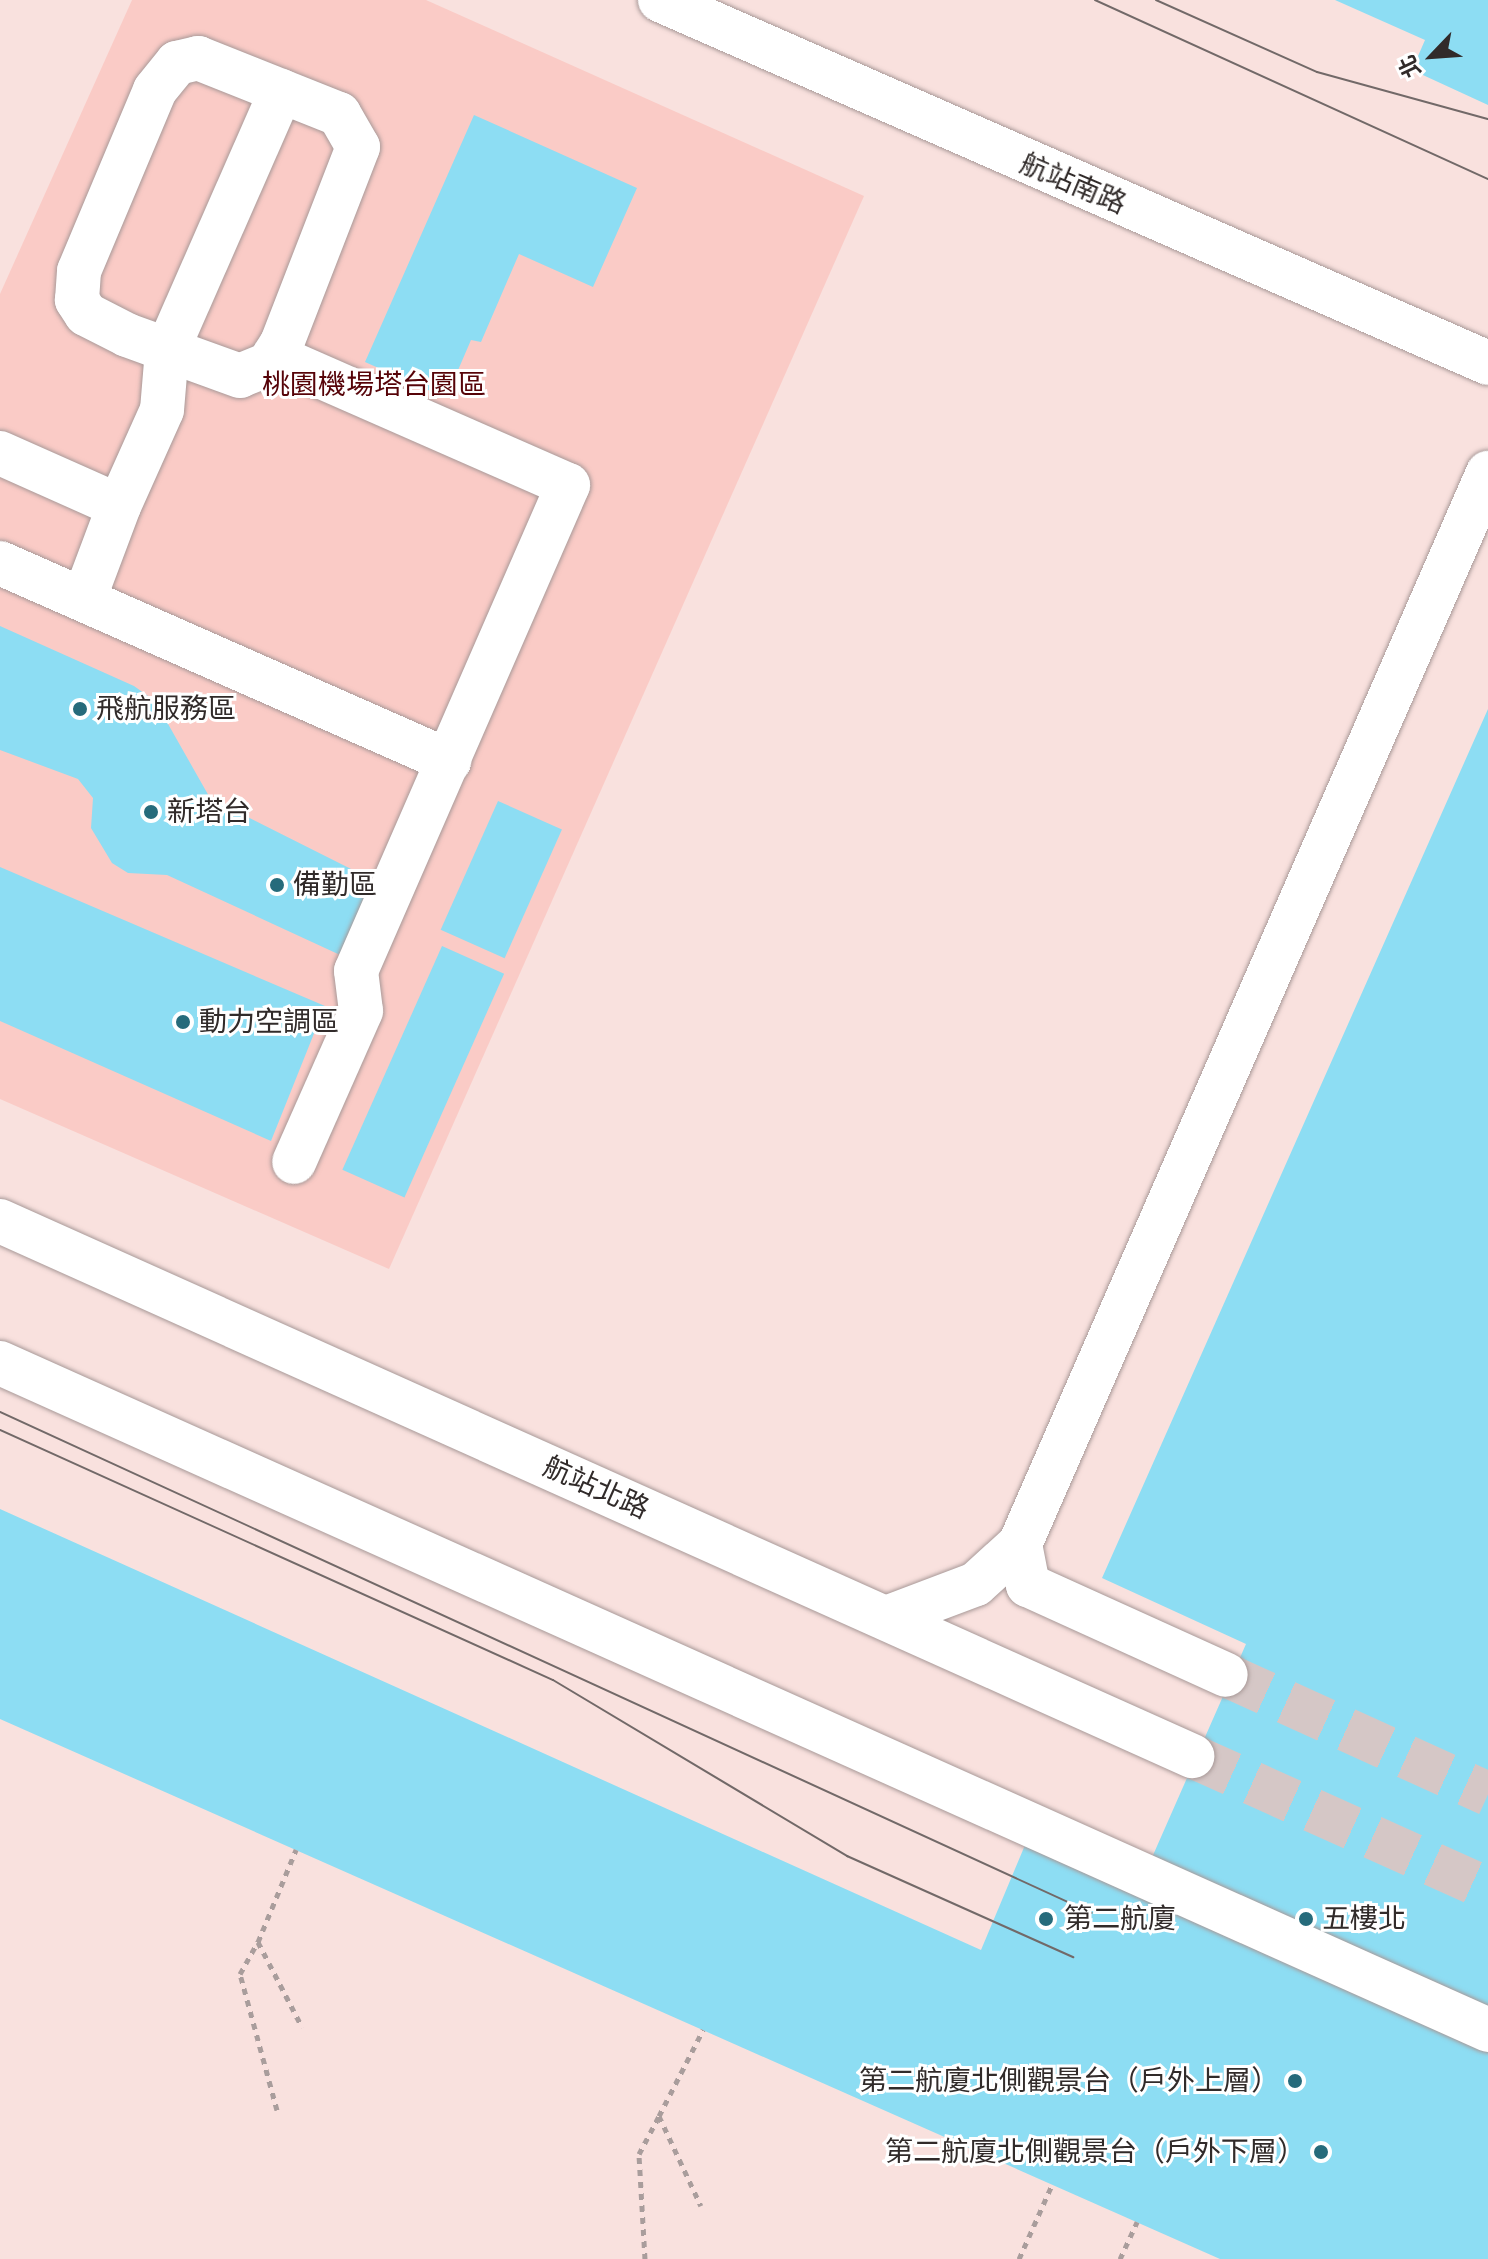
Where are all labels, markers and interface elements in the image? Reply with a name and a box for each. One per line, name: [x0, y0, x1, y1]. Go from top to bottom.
north arrow: [1392, 16, 1472, 96]
text: 北: [1393, 51, 1427, 82]
street label: 航站南路: [1015, 147, 1131, 221]
park label: 桃園機場塔台園區: [262, 368, 486, 402]
place label: 飛航服務區: [96, 692, 236, 726]
marker: 飛航服務區: [71, 700, 89, 718]
place label: 新塔台: [167, 795, 251, 829]
marker: 新塔台: [142, 803, 160, 821]
place label: 備勤區: [293, 868, 377, 902]
marker: 備勤區: [268, 876, 286, 894]
place label: 動力空調區: [199, 1005, 339, 1039]
marker: 動力空調區: [174, 1013, 192, 1031]
street label: 航站北路: [538, 1450, 654, 1526]
place label: 第二航廈: [1064, 1902, 1176, 1936]
place label: 五樓北: [1322, 1902, 1406, 1936]
marker: 第二航廈: [1035, 1908, 1057, 1930]
marker: 五樓北: [1297, 1910, 1315, 1928]
place label: 第二航廈北側觀景台（戶外上層）: [859, 2064, 1279, 2098]
marker: 第二航廈北側觀景台（戶外上層）: [1286, 2072, 1304, 2090]
place label: 第二航廈北側觀景台（戶外下層）: [885, 2135, 1305, 2169]
marker: 第二航廈北側觀景台（戶外下層）: [1312, 2143, 1330, 2161]

